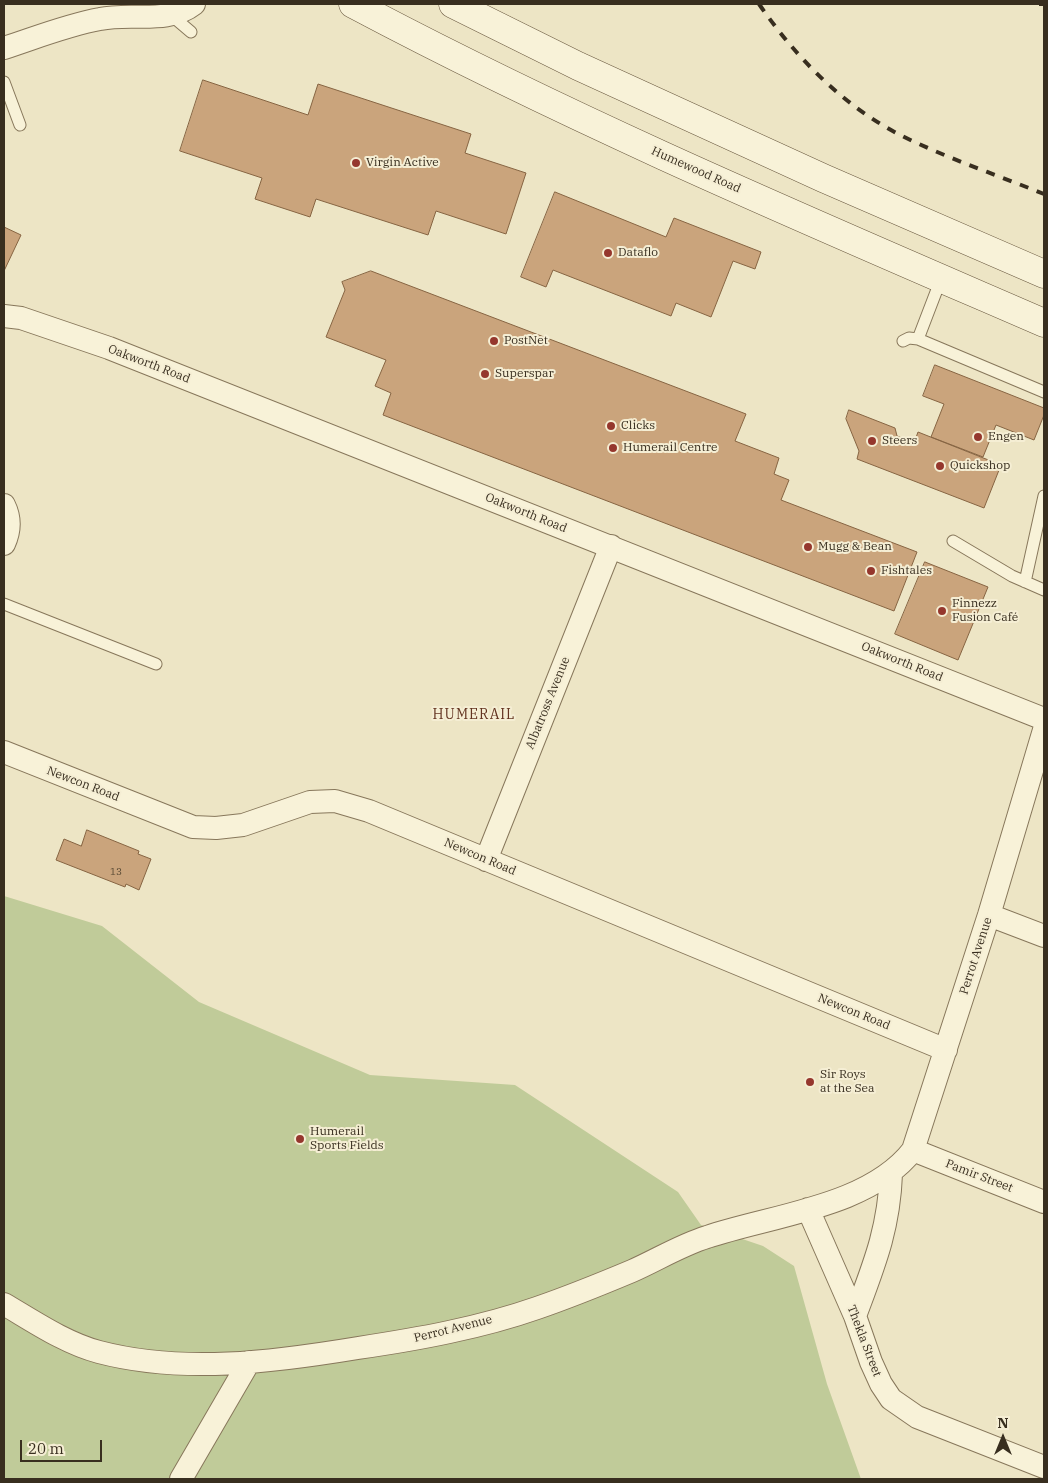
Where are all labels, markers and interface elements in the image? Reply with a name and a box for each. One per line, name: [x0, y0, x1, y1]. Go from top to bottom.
street label: Humewood Road: [649, 144, 743, 196]
place label: Virgin Active: [366, 156, 439, 170]
marker: Virgin Active: [350, 157, 362, 169]
place label: Dataflo: [618, 246, 658, 260]
marker: Dataflo: [602, 247, 614, 259]
place label: PostNet: [504, 334, 548, 348]
marker: PostNet: [488, 335, 500, 347]
street label: Oakworth Road: [106, 342, 192, 386]
place label: Superspar: [495, 367, 554, 381]
marker: Superspar: [479, 368, 491, 380]
place label: Clicks: [621, 419, 655, 433]
marker: Clicks: [605, 420, 617, 432]
place label: Engen: [988, 430, 1024, 444]
marker: Engen: [972, 431, 984, 443]
place label: Steers: [882, 434, 917, 448]
marker: Steers: [866, 435, 878, 447]
place label: Humerail Centre: [623, 441, 718, 455]
marker: Humerail Centre: [607, 442, 619, 454]
place label: Quickshop: [950, 459, 1010, 473]
marker: Quickshop: [934, 460, 946, 472]
street label: Oakworth Road: [483, 490, 569, 536]
place label: Mugg & Bean: [818, 540, 892, 554]
marker: Mugg & Bean: [802, 541, 814, 553]
place label: Fishtales: [881, 564, 932, 578]
marker: Fishtales: [865, 565, 877, 577]
place label: Finnezz Fusion Café: [952, 597, 1018, 625]
marker: Finnezz Fusion Café: [936, 605, 948, 617]
street label: Oakworth Road: [859, 639, 945, 685]
street label: Albatross Avenue: [523, 655, 573, 751]
district label: HUMERAIL: [432, 707, 516, 723]
street label: Newcon Road: [45, 764, 121, 804]
street label: Newcon Road: [442, 835, 518, 879]
house number: 13: [110, 866, 122, 878]
street label: Perrot Avenue: [957, 916, 995, 996]
street label: Newcon Road: [816, 991, 892, 1033]
place label: Sir Roys at the Sea: [820, 1068, 875, 1096]
marker: Sir Roys at the Sea: [804, 1076, 816, 1088]
place label: Humerail Sports Fields: [310, 1125, 384, 1153]
marker: Humerail Sports Fields: [294, 1133, 306, 1145]
street label: Pamir Street: [943, 1157, 1015, 1195]
street label: Thekla Street: [844, 1303, 884, 1379]
street label: Perrot Avenue: [412, 1312, 494, 1346]
north arrow: [978, 1413, 1028, 1463]
text: N: [997, 1414, 1009, 1432]
scale bar: [22, 1430, 105, 1462]
text: 20 m: [28, 1439, 64, 1458]

